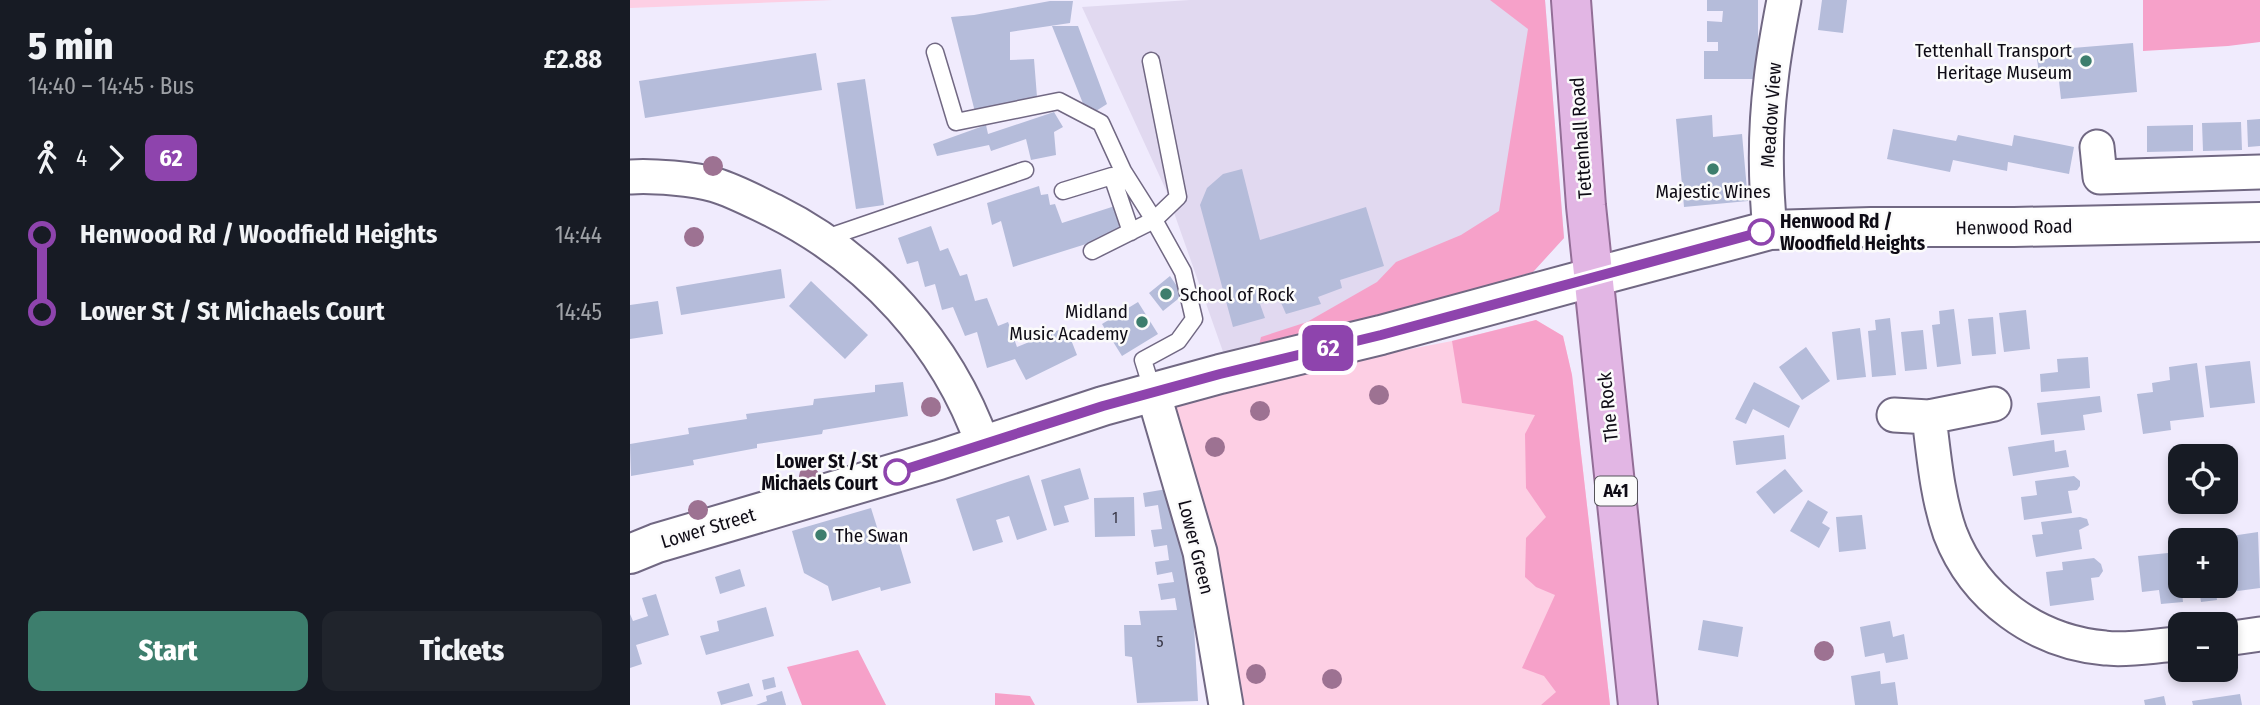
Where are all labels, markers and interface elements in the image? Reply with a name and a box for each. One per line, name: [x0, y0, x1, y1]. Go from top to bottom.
text: 5 min: [28, 23, 113, 69]
place label: Tettenhall Transport Heritage Museum: [1915, 39, 2073, 84]
text: £2.88: [544, 44, 602, 75]
marker: Tettenhall Transport Heritage Museum: [2078, 53, 2094, 69]
street label: Meadow View: [1756, 61, 1786, 168]
text: 14:40 – 14:45 · Bus: [28, 72, 194, 100]
street label: Tettenhall Road: [1565, 76, 1597, 200]
icon: walk: [28, 139, 66, 177]
icon: forward: [97, 139, 135, 177]
text: 4: [76, 144, 87, 172]
text: 62: [159, 144, 183, 172]
marker: Majestic Wines: [1705, 161, 1721, 177]
place label: Majestic Wines: [1655, 180, 1771, 203]
place label: Henwood Rd / Woodfield Heights: [1780, 210, 1926, 255]
street label: Henwood Road: [1955, 214, 2073, 240]
text: Henwood Rd / Woodfield Heights: [80, 219, 437, 250]
marker: Henwood Rd / Woodfield Heights: [1748, 219, 1774, 245]
text: 14:44: [555, 221, 602, 249]
place label: School of Rock: [1180, 283, 1295, 306]
marker: School of Rock: [1158, 286, 1174, 302]
text: Lower St / St Michaels Court: [80, 296, 385, 327]
text: 14:45: [556, 298, 602, 326]
place label: Midland Music Academy: [1009, 300, 1129, 345]
marker: Midland Music Academy: [1134, 314, 1150, 330]
line badge: 62: [1296, 325, 1360, 371]
text: 62: [1316, 334, 1340, 362]
street label: The Rock: [1593, 371, 1623, 443]
map controls: [2168, 444, 2238, 682]
button: locate: [2168, 444, 2238, 514]
place label: Lower St / St Michaels Court: [761, 450, 878, 495]
marker: Lower St / St Michaels Court: [884, 459, 910, 485]
road number: A41: [1595, 476, 1637, 505]
street label: Lower Green: [1173, 497, 1219, 597]
street label: Lower Street: [658, 503, 759, 553]
house number: 1: [1112, 508, 1118, 527]
place label: The Swan: [835, 524, 909, 547]
marker: The Swan: [813, 527, 829, 543]
button: +: [2168, 528, 2238, 598]
button: Start: [28, 611, 308, 691]
button: Tickets: [322, 611, 602, 691]
button: −: [2168, 612, 2238, 682]
house number: 5: [1156, 632, 1164, 651]

